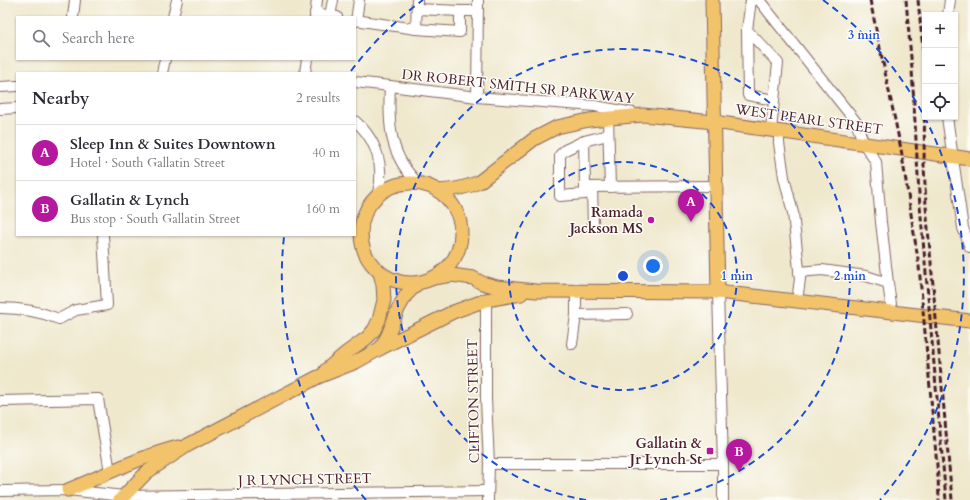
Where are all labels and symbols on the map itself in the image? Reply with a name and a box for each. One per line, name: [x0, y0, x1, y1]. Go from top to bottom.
text: 3 min: [848, 27, 880, 43]
street label: DR ROBERT SMITH SR PARKWAY: [401, 65, 636, 108]
street label: WEST PEARL STREET: [733, 100, 884, 139]
pin: A: [678, 189, 704, 222]
place label: Ramada Jackson MS: [568, 203, 643, 238]
marker: Ramada Jackson MS: [646, 215, 656, 225]
your location: [643, 256, 663, 276]
text: 1 min: [721, 268, 753, 284]
text: 2 min: [834, 268, 866, 284]
centre of rings: [616, 269, 630, 283]
street label: CLIFTON STREET: [463, 339, 484, 463]
place label: Gallatin & Jr Lynch St: [628, 434, 702, 469]
pin: B: [726, 439, 752, 472]
marker: Gallatin & Jr Lynch St: [705, 446, 715, 456]
street label: J R LYNCH STREET: [236, 469, 372, 490]

